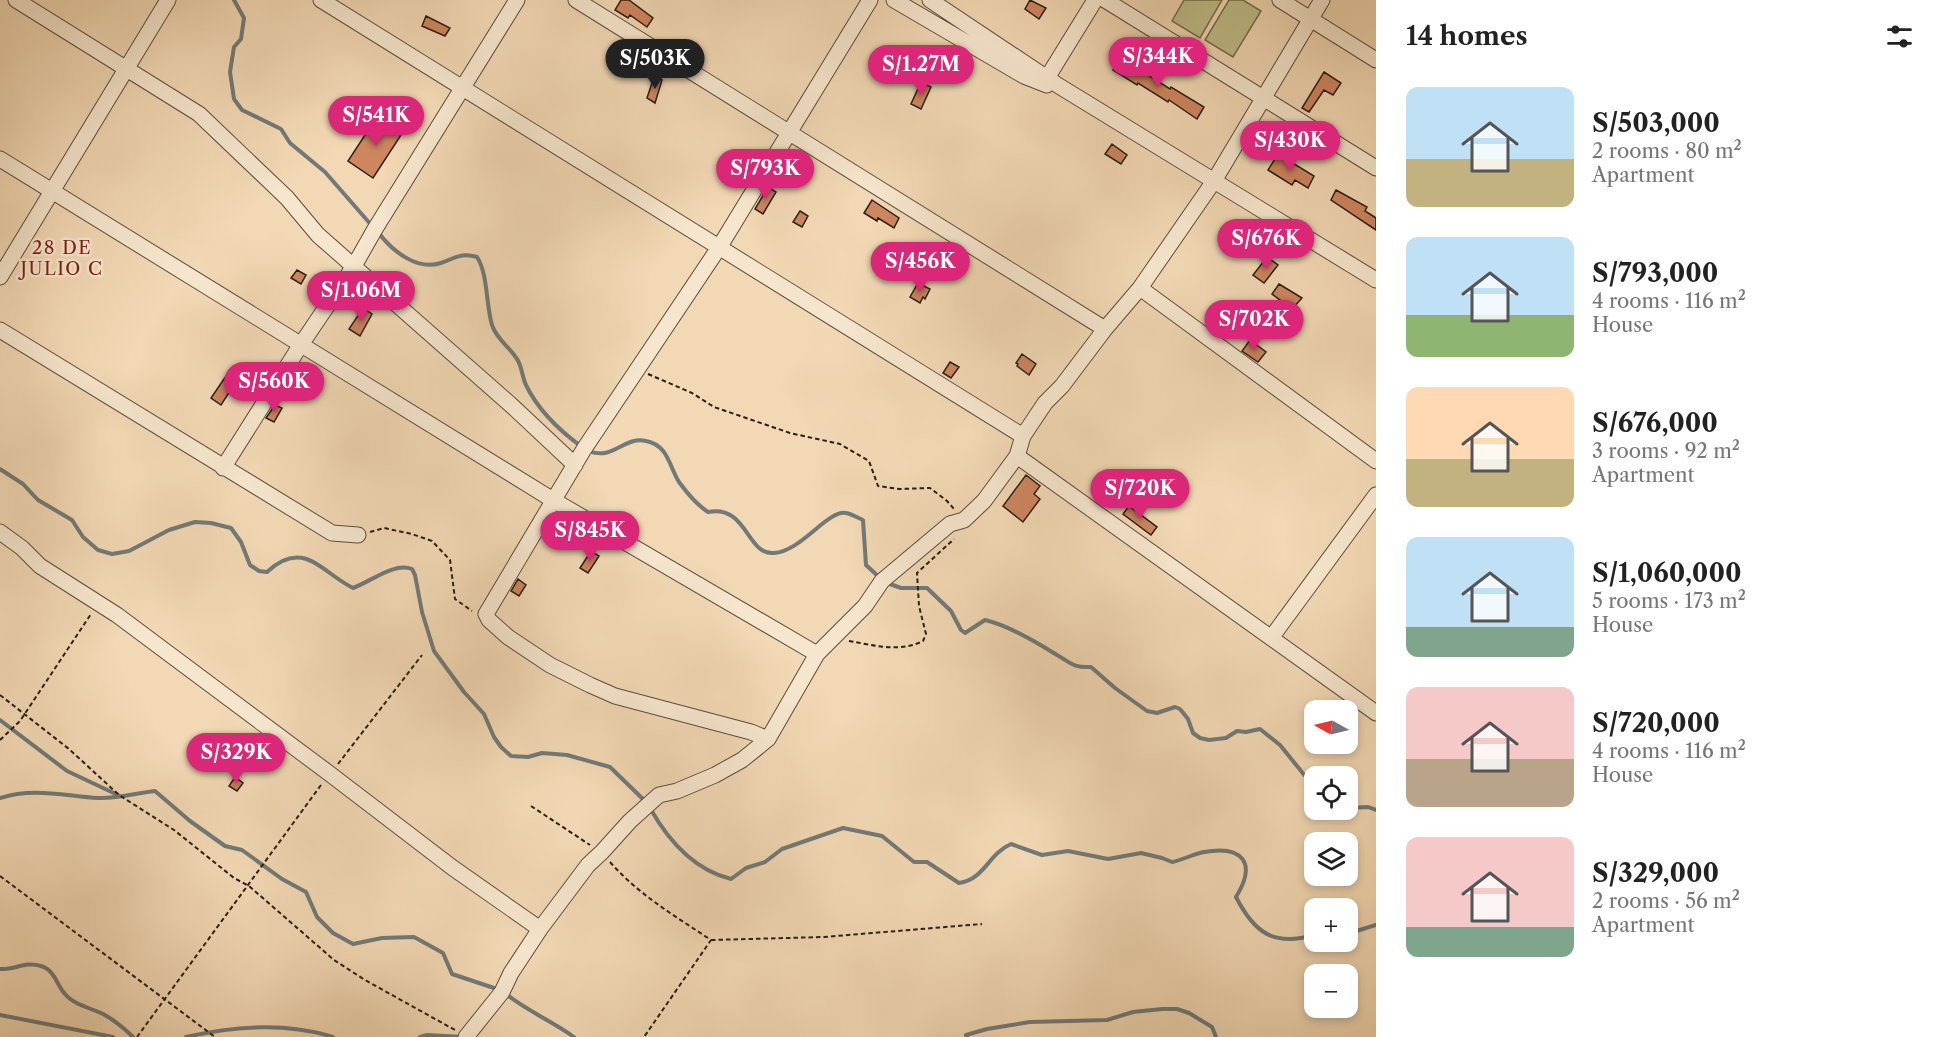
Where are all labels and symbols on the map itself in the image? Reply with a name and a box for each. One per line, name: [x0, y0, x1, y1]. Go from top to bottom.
pin: S/344K: [1109, 37, 1207, 88]
pin: S/503K: [606, 39, 704, 90]
pin: S/1.27M: [866, 45, 976, 96]
pin: S/541K: [327, 96, 425, 147]
pin: S/430K: [1241, 121, 1339, 172]
pin: S/793K: [716, 149, 814, 200]
pin: S/676K: [1217, 219, 1315, 270]
district label: 28 DE JULIO C: [18, 237, 103, 280]
pin: S/456K: [871, 242, 969, 293]
pin: S/1.06M: [306, 271, 416, 322]
pin: S/702K: [1205, 300, 1303, 351]
pin: S/560K: [225, 362, 323, 413]
pin: S/720K: [1091, 469, 1189, 520]
pin: S/845K: [541, 511, 639, 562]
north arrow: [1304, 700, 1358, 754]
pin: S/329K: [187, 733, 285, 784]

